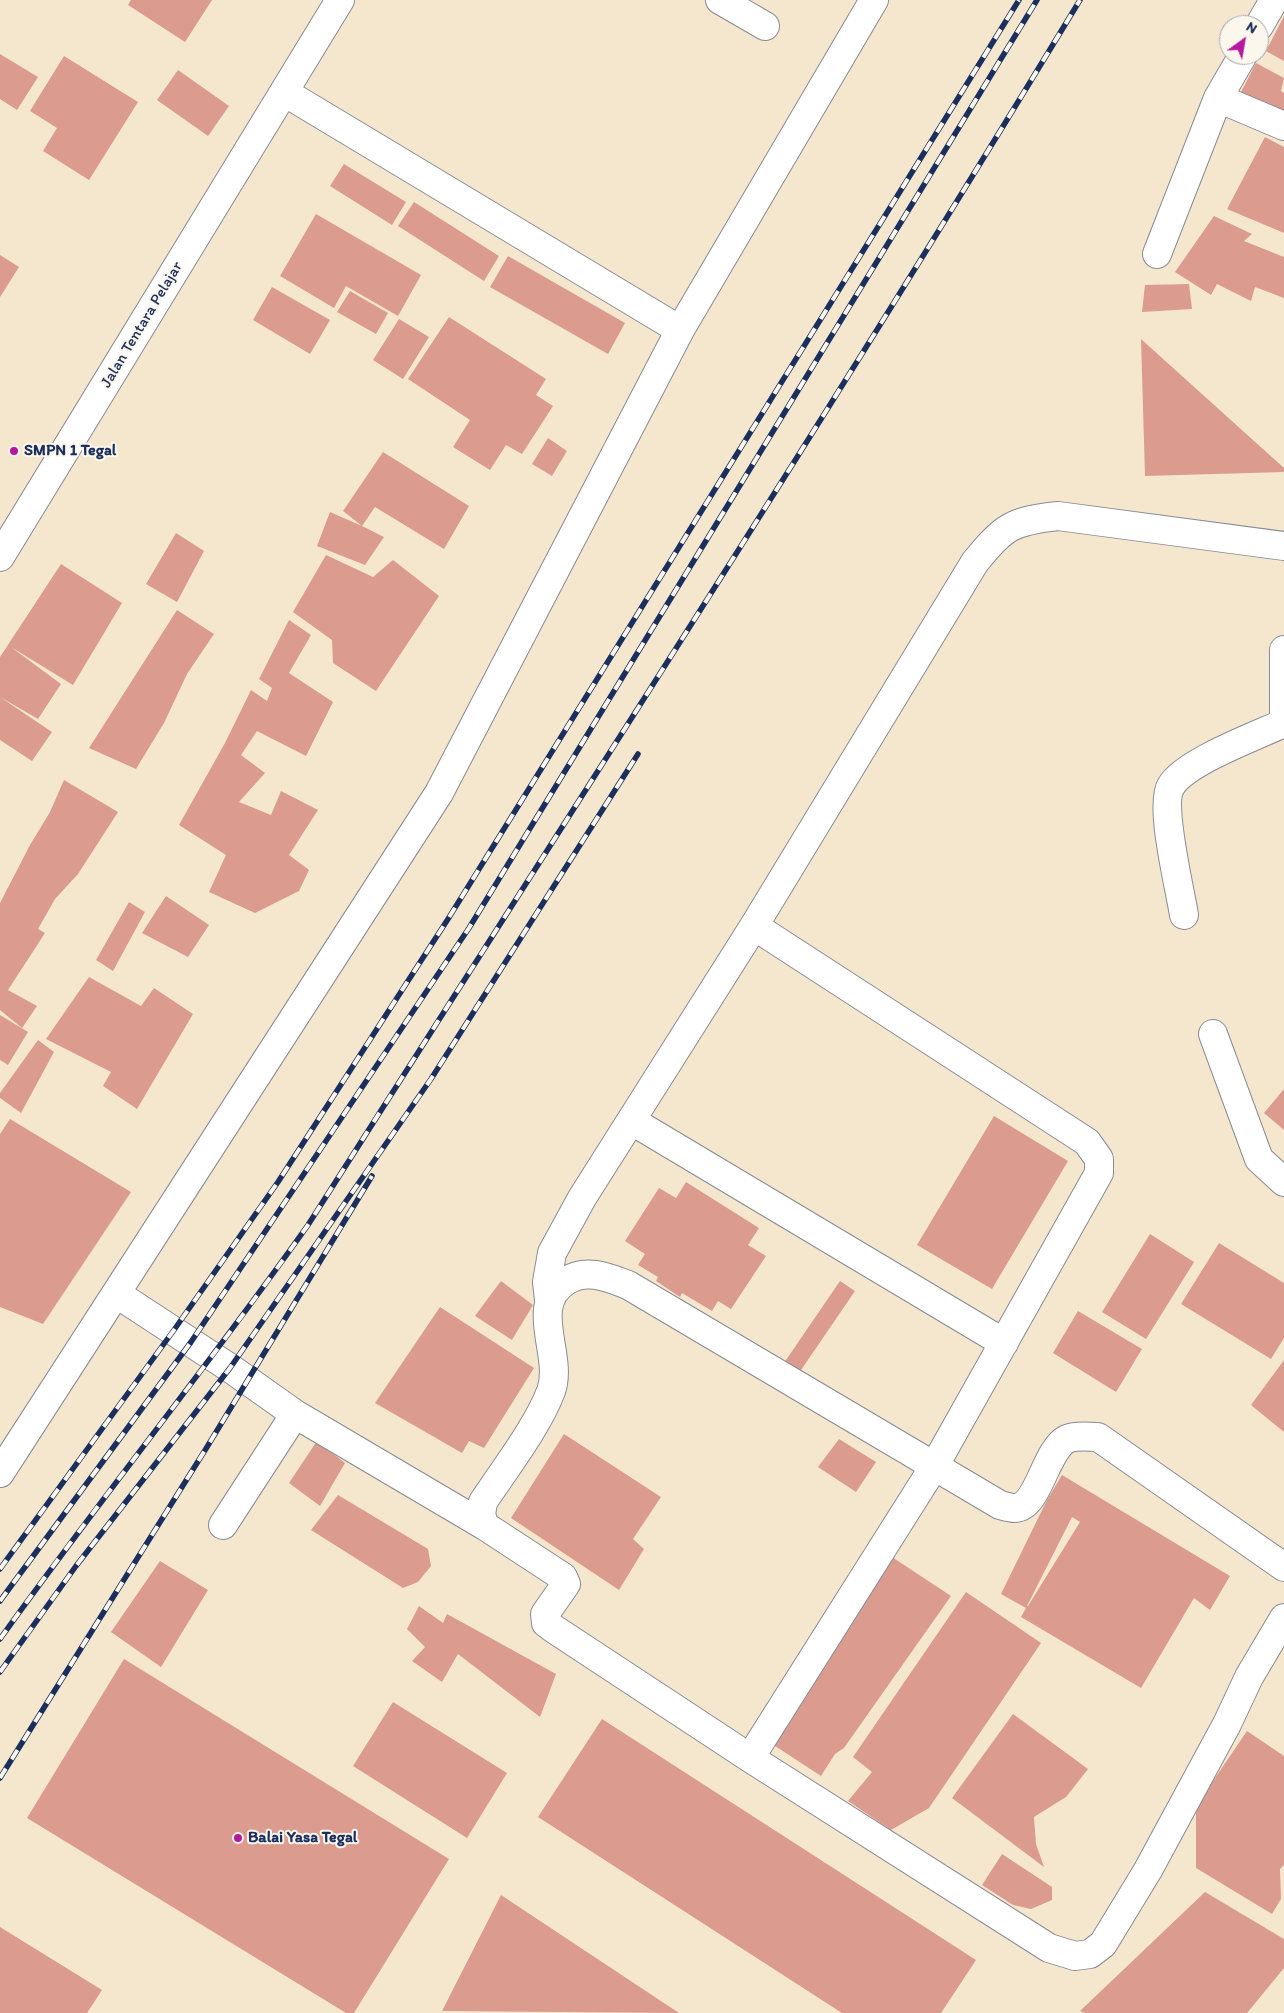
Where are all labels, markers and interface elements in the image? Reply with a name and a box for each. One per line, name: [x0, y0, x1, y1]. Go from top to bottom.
north arrow: [1219, 15, 1269, 65]
text: N: [1243, 18, 1260, 37]
street label: Jalan Tentara Pelajar: [97, 258, 187, 392]
place label: SMPN 1 Tegal: [24, 441, 116, 461]
marker: SMPN 1 Tegal: [8, 445, 20, 457]
place label: Balai Yasa Tegal: [248, 1828, 357, 1848]
marker: Balai Yasa Tegal: [232, 1832, 244, 1844]

